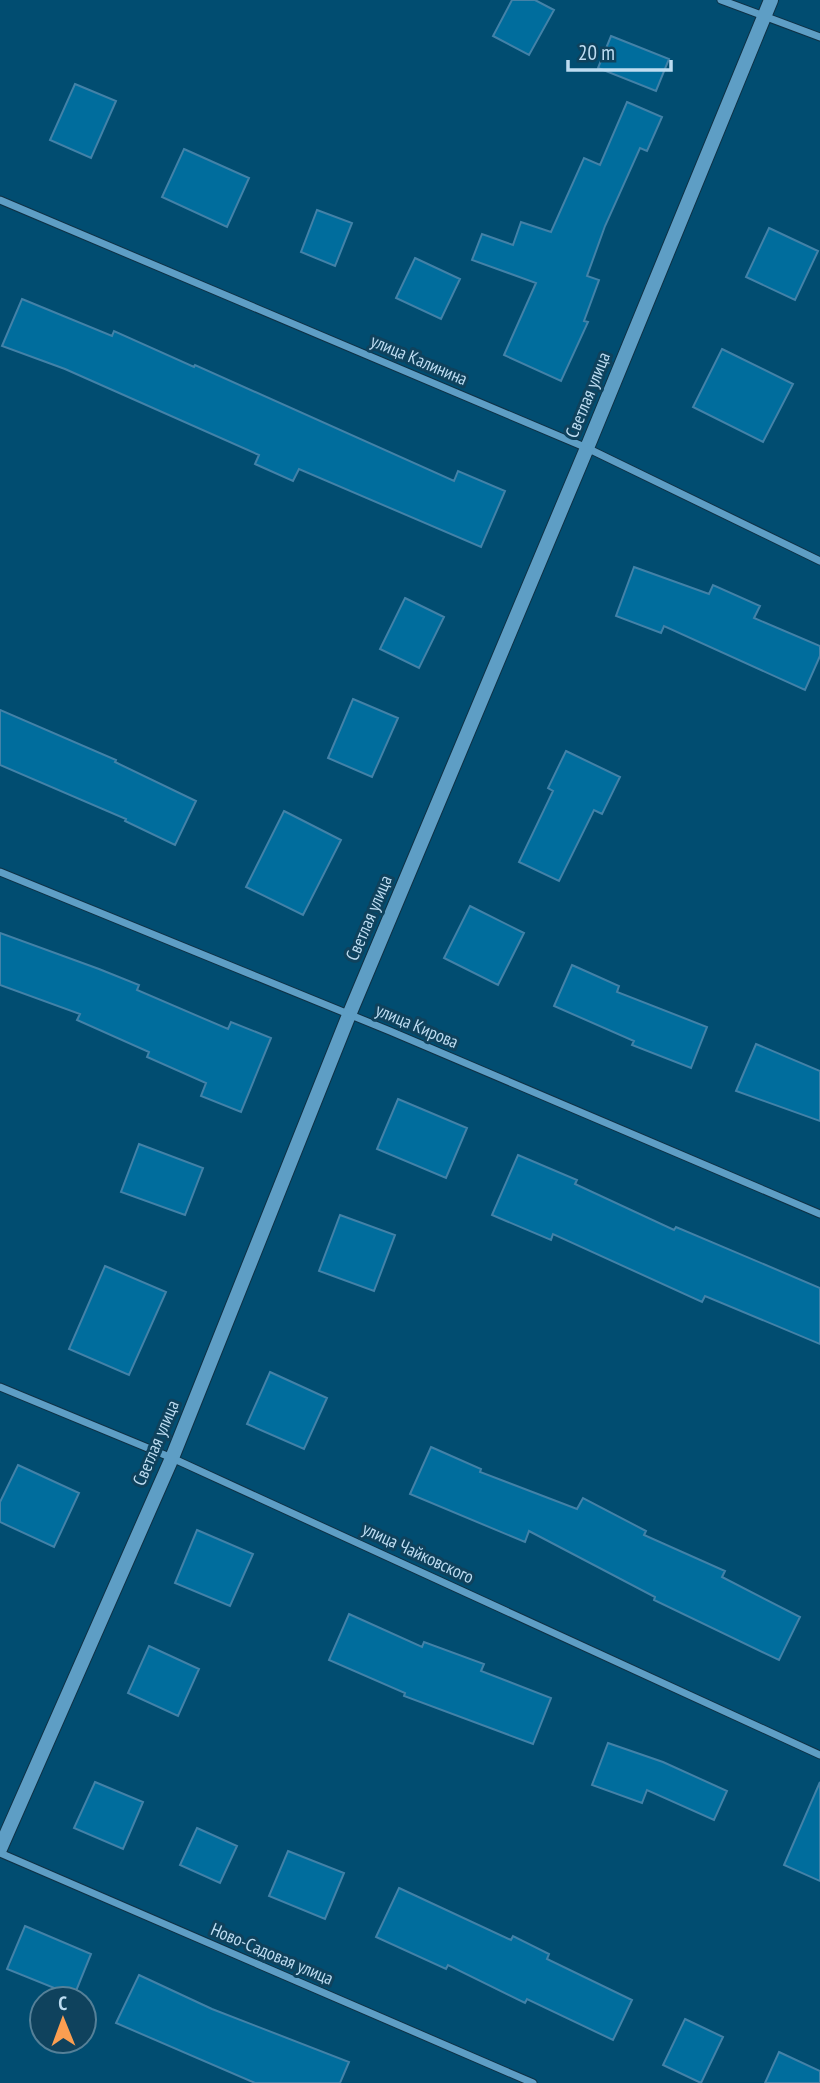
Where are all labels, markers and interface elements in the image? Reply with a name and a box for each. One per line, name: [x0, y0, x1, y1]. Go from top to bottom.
scale bar: [568, 28, 671, 72]
text: 20 m: [578, 39, 615, 66]
street label: улица Калинина: [367, 329, 471, 390]
street label: Светлая улица: [560, 349, 615, 441]
street label: Светлая улица: [340, 872, 397, 964]
street label: улица Кирова: [372, 998, 462, 1053]
street label: Светлая улица: [127, 1397, 184, 1489]
street label: улица Чайковского: [359, 1517, 478, 1588]
street label: Ново-Садовая улица: [207, 1917, 337, 1990]
north arrow: [28, 1985, 98, 2055]
text: С: [58, 1991, 68, 2015]

